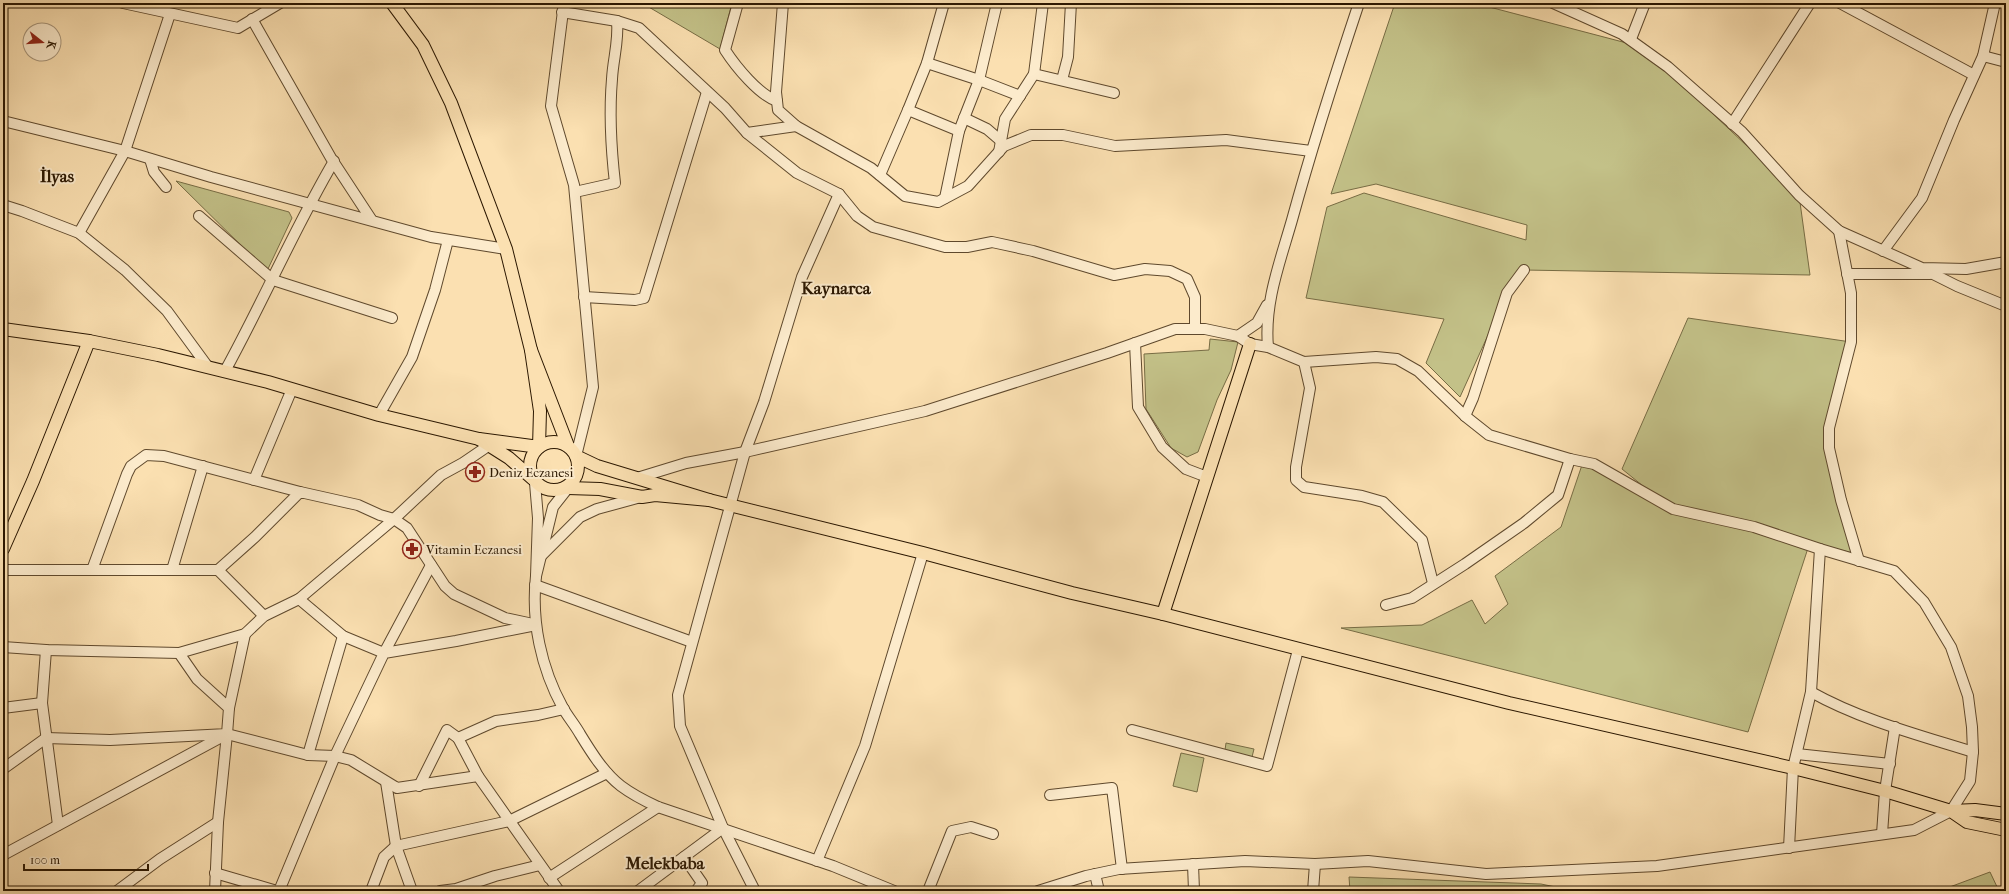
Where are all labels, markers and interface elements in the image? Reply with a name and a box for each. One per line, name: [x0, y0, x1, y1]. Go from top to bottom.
north arrow: [22, 22, 62, 62]
text: K: [43, 39, 58, 51]
district label: İlyas: [40, 166, 75, 187]
district label: Kaynarca: [801, 278, 872, 299]
pharmacy icon: Deniz Eczanesi: [464, 461, 486, 483]
place label: Deniz Eczanesi: [489, 465, 573, 480]
pharmacy icon: Vitamin Eczanesi: [401, 538, 423, 560]
place label: Vitamin Eczanesi: [425, 542, 522, 557]
scale bar: [24, 846, 148, 872]
text: 100 m: [30, 853, 60, 867]
district label: Melekbaba: [625, 853, 706, 873]

